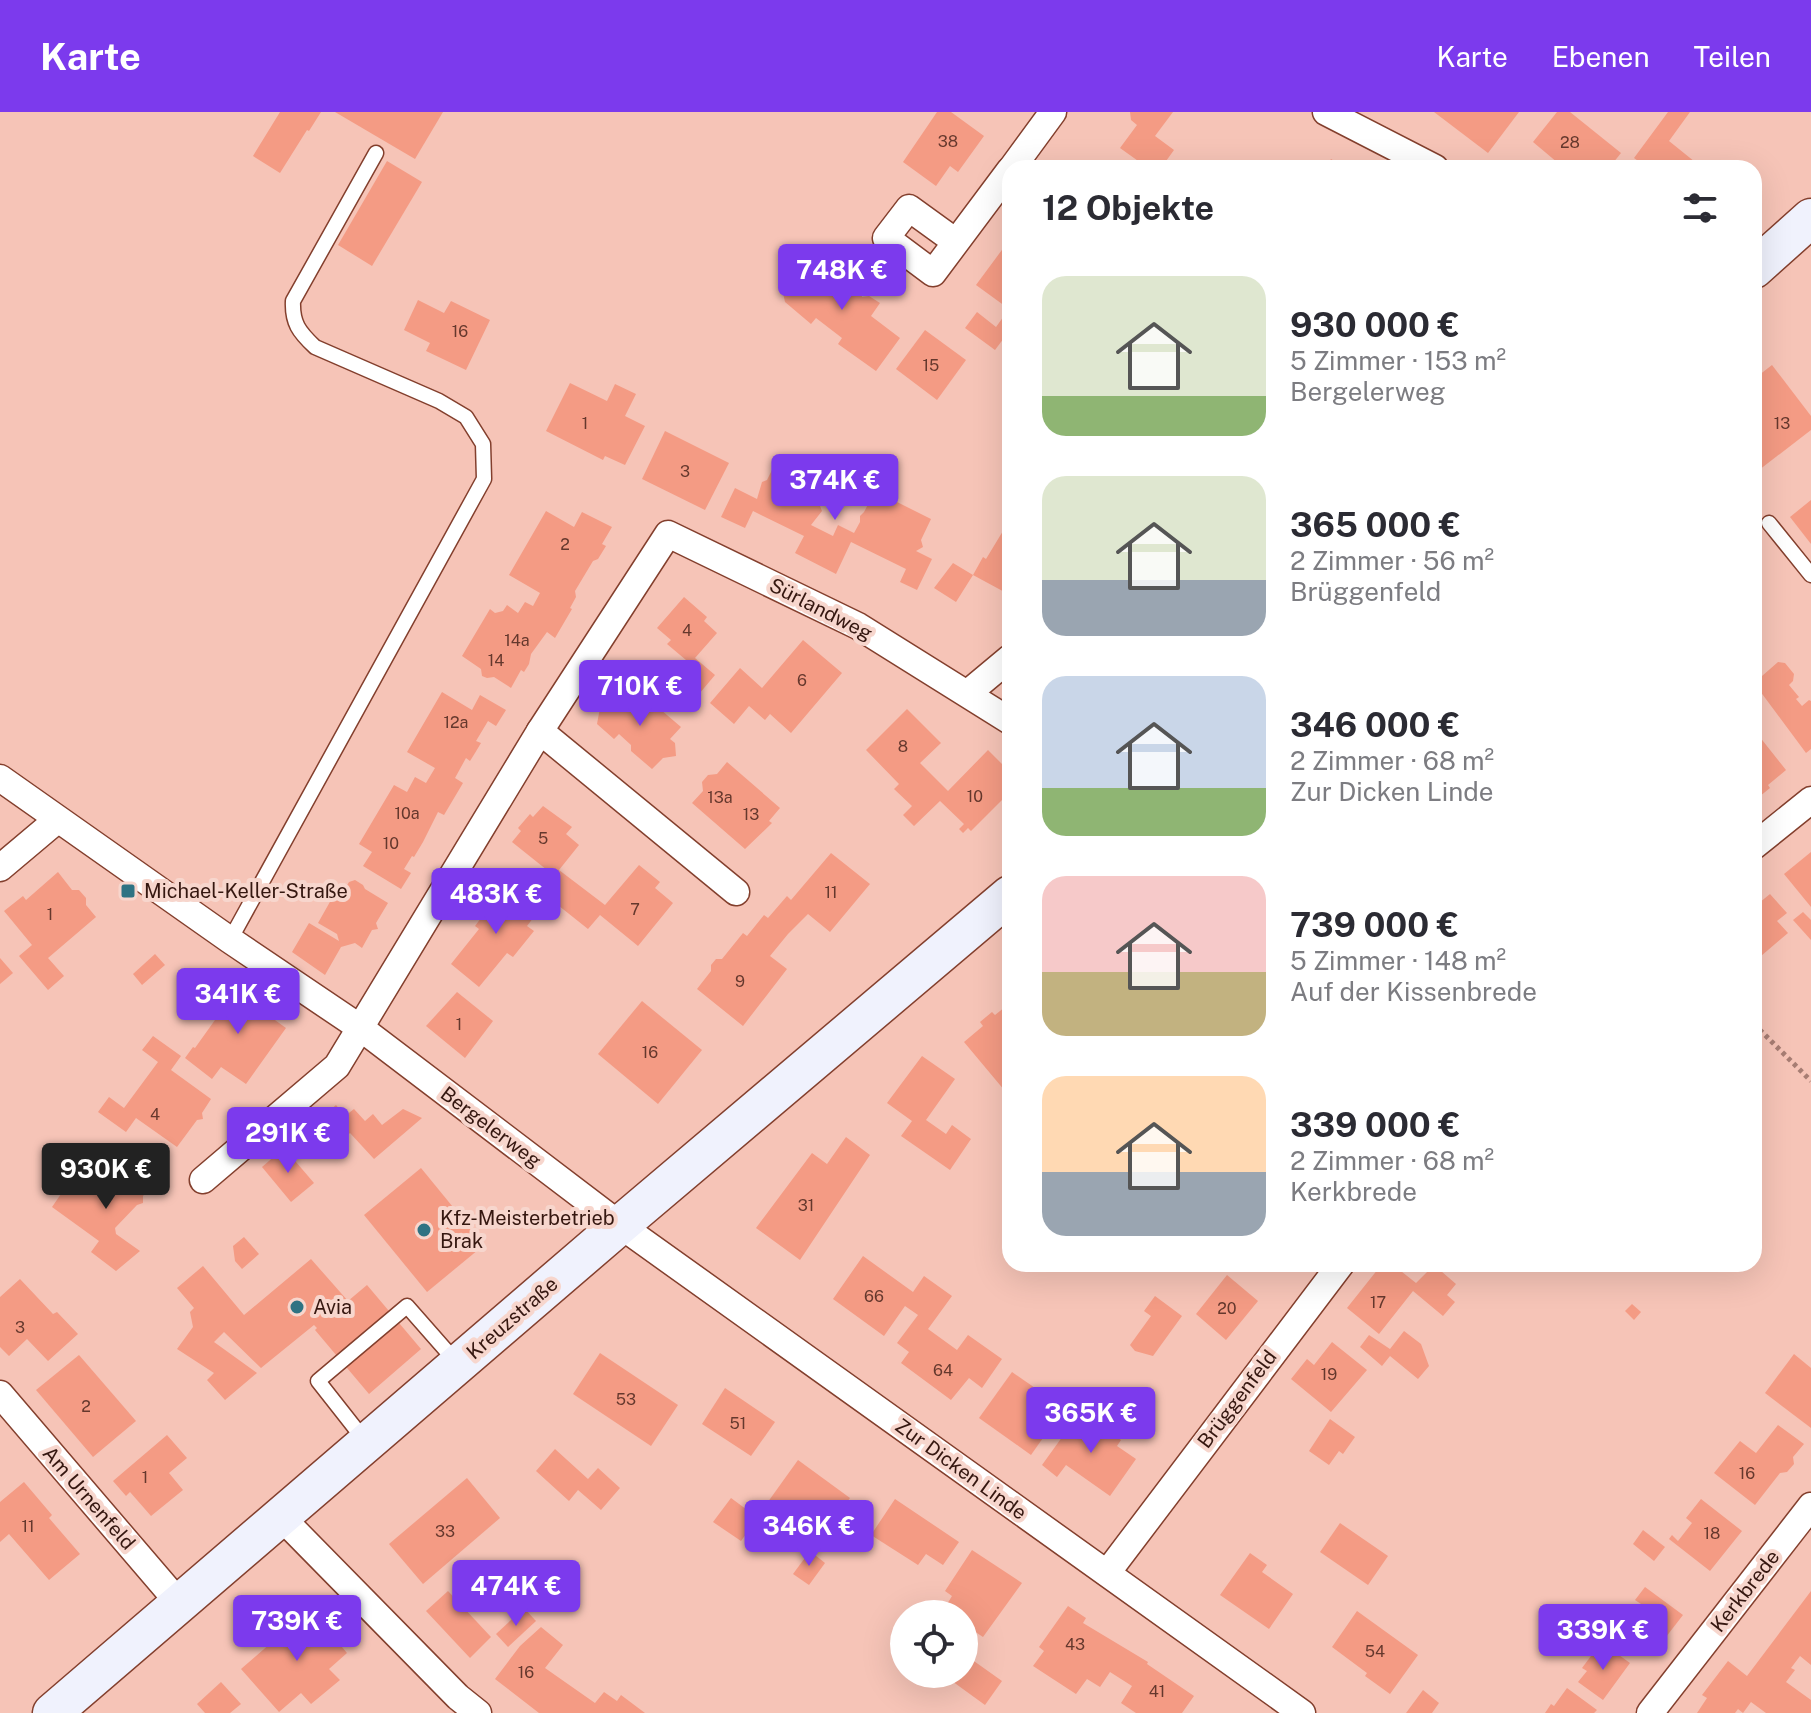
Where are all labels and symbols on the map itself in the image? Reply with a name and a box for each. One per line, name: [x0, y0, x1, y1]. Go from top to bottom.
house number: 38: [938, 132, 958, 151]
house number: 28: [1560, 133, 1580, 152]
pin: 748K €: [777, 244, 907, 312]
house number: 16: [452, 322, 468, 341]
house number: 15: [923, 356, 939, 375]
house number: 1: [582, 414, 588, 433]
house number: 13: [1774, 414, 1790, 433]
pin: 374K €: [770, 454, 900, 522]
house number: 3: [680, 462, 690, 481]
house number: 2: [560, 535, 570, 554]
street label: Sürlandweg: [765, 573, 877, 645]
house number: 4: [682, 621, 692, 640]
house number: 14a: [504, 631, 530, 650]
house number: 14: [488, 651, 504, 670]
pin: 710K €: [575, 660, 705, 728]
house number: 6: [797, 671, 807, 690]
house number: 12a: [444, 713, 468, 732]
house number: 8: [898, 737, 908, 756]
house number: 10: [967, 787, 983, 806]
house number: 13a: [707, 788, 733, 807]
house number: 10a: [394, 804, 420, 823]
house number: 13: [743, 805, 759, 824]
house number: 5: [538, 829, 548, 848]
house number: 10: [383, 834, 399, 853]
pin: 483K €: [431, 868, 561, 936]
place label: Michael-Keller-Straße: [144, 879, 348, 903]
marker: Michael-Keller-Straße: [119, 882, 137, 900]
house number: 11: [824, 883, 838, 902]
house number: 7: [630, 900, 640, 919]
house number: 1: [47, 905, 53, 924]
pin: 341K €: [173, 968, 303, 1036]
house number: 9: [735, 972, 745, 991]
house number: 1: [456, 1015, 462, 1034]
house number: 16: [642, 1043, 658, 1062]
street label: Bergelerweg: [436, 1081, 546, 1173]
house number: 4: [150, 1105, 160, 1124]
pin: 291K €: [223, 1107, 353, 1175]
pin: 930K €: [41, 1143, 171, 1211]
house number: 31: [798, 1196, 814, 1215]
place label: Kfz-Meisterbetrieb Brak: [440, 1206, 615, 1253]
marker: Kfz-Meisterbetrieb Brak: [415, 1221, 433, 1239]
street label: Kreuzstraße: [461, 1272, 563, 1364]
house number: 66: [864, 1287, 884, 1306]
house number: 17: [1370, 1293, 1386, 1312]
place label: Avia: [313, 1295, 352, 1319]
marker: Avia: [288, 1298, 306, 1316]
house number: 20: [1217, 1299, 1237, 1318]
house number: 3: [15, 1318, 25, 1337]
street label: Brüggenfeld: [1192, 1345, 1282, 1453]
house number: 64: [933, 1361, 953, 1380]
house number: 19: [1321, 1365, 1337, 1384]
pin: 365K €: [1026, 1387, 1156, 1455]
house number: 53: [616, 1390, 636, 1409]
house number: 2: [81, 1397, 91, 1416]
street label: Zur Dicken Linde: [891, 1413, 1031, 1525]
house number: 51: [730, 1414, 746, 1433]
street label: Am Urnenfeld: [38, 1441, 140, 1555]
house number: 16: [1739, 1464, 1755, 1483]
house number: 1: [142, 1468, 148, 1487]
pin: 346K €: [744, 1500, 874, 1568]
house number: 11: [21, 1517, 35, 1536]
house number: 33: [435, 1522, 455, 1541]
house number: 18: [1704, 1524, 1720, 1543]
street label: Kerkbrede: [1705, 1545, 1785, 1637]
pin: 474K €: [451, 1560, 581, 1628]
pin: 739K €: [232, 1595, 362, 1663]
pin: 339K €: [1538, 1604, 1668, 1672]
house number: 43: [1065, 1635, 1085, 1654]
house number: 54: [1365, 1642, 1385, 1661]
house number: 16: [518, 1663, 534, 1682]
house number: 41: [1149, 1682, 1165, 1701]

